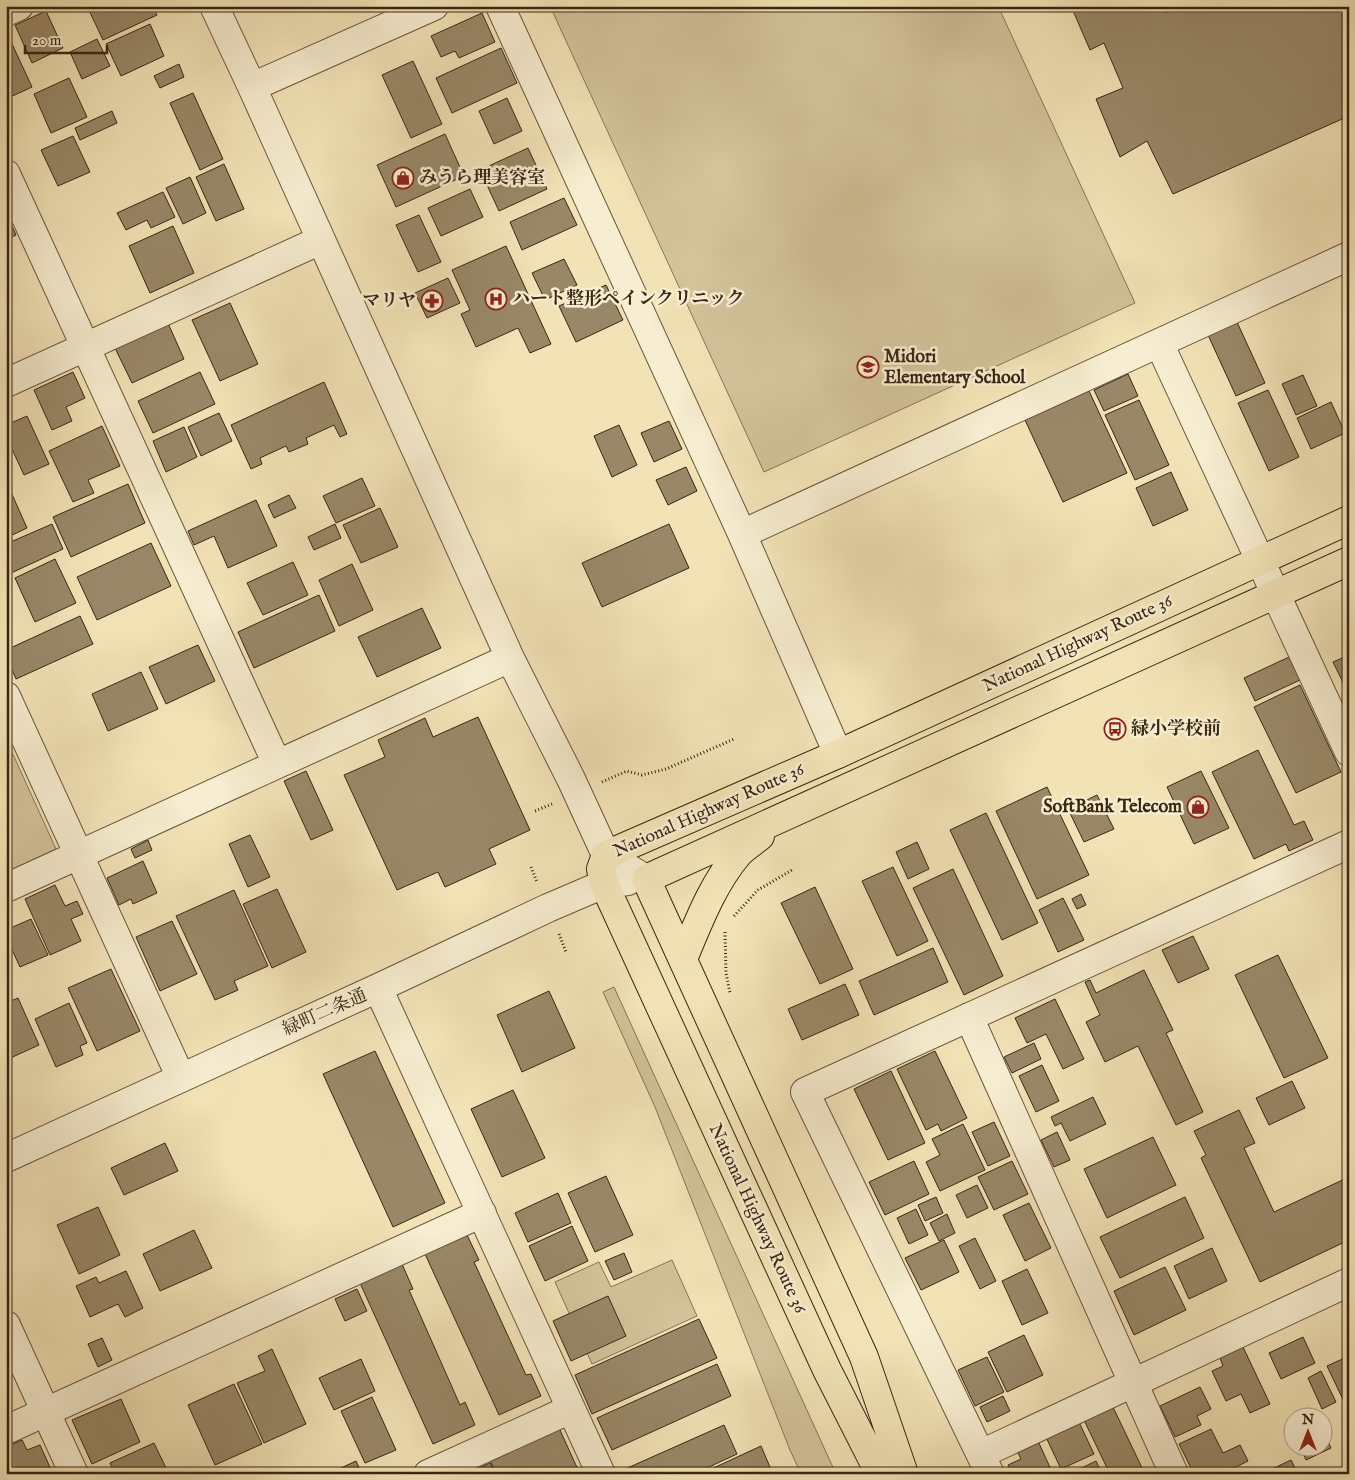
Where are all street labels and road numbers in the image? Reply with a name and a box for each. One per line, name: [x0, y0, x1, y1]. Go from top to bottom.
street label: National Highway Route 36: [980, 590, 1177, 698]
street label: National Highway Route 36: [610, 758, 808, 863]
street label: 緑町二条通: [279, 984, 371, 1042]
street label: National Highway Route 36: [703, 1121, 811, 1318]

